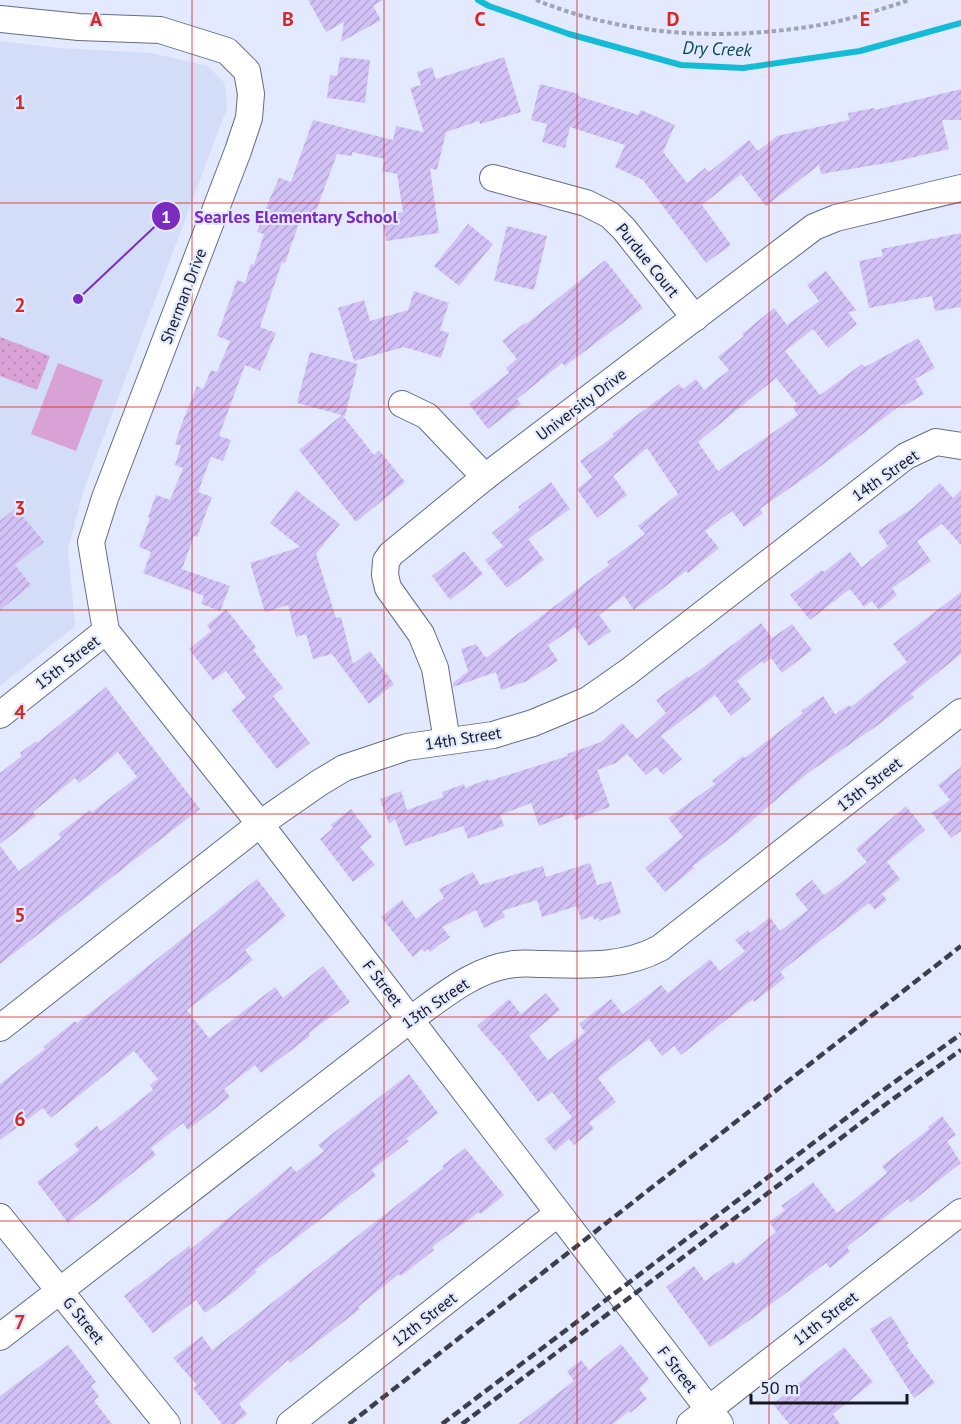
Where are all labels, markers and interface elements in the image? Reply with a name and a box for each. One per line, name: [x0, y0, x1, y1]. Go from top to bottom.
text: A: [90, 6, 103, 32]
text: B: [282, 6, 294, 32]
text: C: [474, 6, 486, 32]
text: D: [667, 6, 680, 32]
text: E: [860, 6, 870, 32]
water label: Dry Creek: [682, 36, 753, 61]
text: 1: [14, 89, 26, 115]
callout: Searles Elementary School: [151, 198, 410, 234]
text: 1: [161, 205, 171, 228]
text: Searles Elementary School: [194, 205, 399, 228]
street label: Purdue Court: [612, 219, 684, 301]
street label: Sherman Drive: [156, 245, 210, 347]
text: 2: [14, 292, 26, 318]
street label: University Drive: [532, 364, 630, 444]
street label: 14th Street: [848, 444, 923, 505]
text: 3: [14, 495, 26, 521]
street label: 15th Street: [31, 630, 104, 694]
text: 4: [14, 699, 26, 725]
street label: 14th Street: [424, 722, 503, 754]
street label: 13th Street: [833, 752, 906, 816]
text: 5: [14, 902, 26, 928]
street label: F Street: [359, 956, 408, 1011]
street label: 13th Street: [398, 973, 473, 1033]
text: 6: [14, 1106, 26, 1132]
street label: 11th Street: [789, 1286, 862, 1350]
street label: 12th Street: [388, 1287, 461, 1351]
street label: G Street: [59, 1292, 109, 1348]
text: 7: [14, 1309, 26, 1335]
street label: F Street: [654, 1342, 703, 1397]
scale bar: [751, 1367, 907, 1405]
text: 50 m: [760, 1376, 799, 1399]

